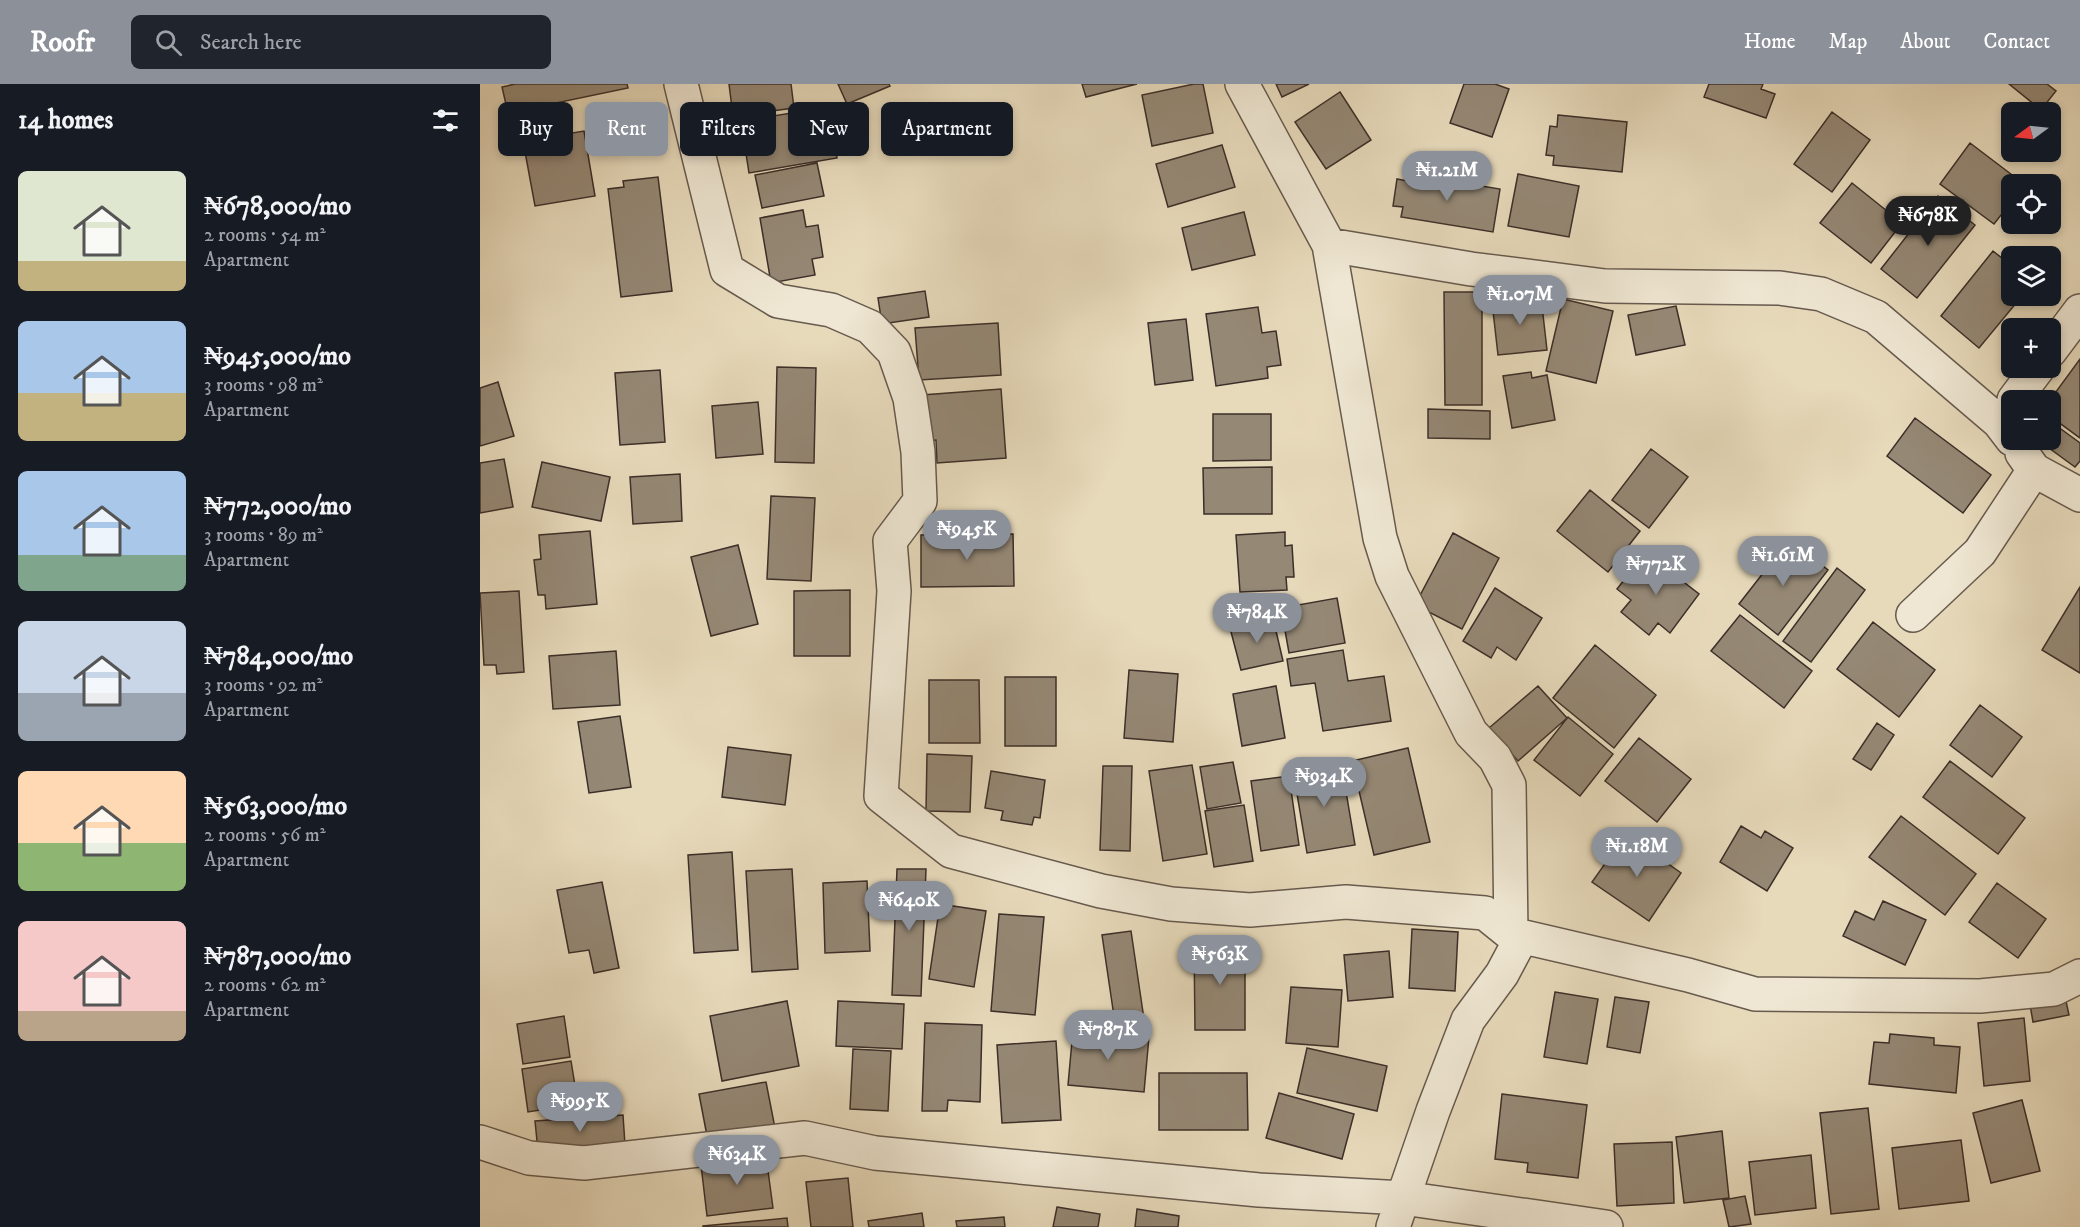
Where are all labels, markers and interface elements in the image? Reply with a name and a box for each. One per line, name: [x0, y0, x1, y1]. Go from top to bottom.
search box: [131, 15, 551, 69]
text: Roofr: [30, 25, 95, 60]
icon: search: [152, 26, 185, 59]
text: Search here: [200, 29, 302, 56]
text: Home: [1744, 29, 1796, 55]
text: Map: [1829, 29, 1867, 55]
text: About: [1900, 29, 1951, 55]
text: Contact: [1984, 29, 2050, 55]
chip: Buy: [498, 102, 573, 156]
chip: Rent: [585, 102, 668, 156]
chip: Filters: [680, 102, 776, 156]
chip: New: [788, 102, 869, 156]
chip: Apartment: [881, 102, 1013, 156]
north arrow: [2001, 102, 2061, 162]
map controls: [2001, 102, 2061, 450]
text: 14 homes: [18, 104, 113, 137]
icon: filters: [429, 104, 462, 137]
pin: ₦1.21M: [1398, 151, 1496, 202]
text: ₦1.21M: [1416, 158, 1478, 183]
button: locate: [2001, 174, 2061, 234]
text: ₦678,000/mo: [204, 190, 351, 223]
icon: home: [66, 195, 138, 267]
pin: ₦678K: [1886, 196, 1970, 247]
text: ₦678K: [1898, 203, 1958, 228]
text: 2 rooms · 54 m²: [204, 223, 326, 248]
button: layers: [2001, 246, 2061, 306]
text: Apartment: [204, 248, 289, 273]
pin: ₦1.07M: [1471, 275, 1569, 326]
text: ₦1.07M: [1487, 282, 1553, 307]
button: +: [2001, 318, 2061, 378]
text: ₦945,000/mo: [204, 340, 351, 373]
icon: home: [66, 345, 138, 417]
text: 3 rooms · 98 m²: [204, 373, 323, 398]
button: −: [2001, 390, 2061, 450]
text: Apartment: [204, 398, 289, 423]
text: ₦772,000/mo: [204, 490, 351, 523]
icon: home: [66, 495, 138, 567]
pin: ₦945K: [925, 510, 1009, 561]
text: ₦945K: [937, 517, 997, 542]
text: 3 rooms · 89 m²: [204, 523, 323, 548]
pin: ₦1.61M: [1734, 536, 1832, 587]
text: ₦1.61M: [1752, 543, 1814, 568]
pin: ₦772K: [1614, 545, 1698, 596]
text: Apartment: [204, 548, 289, 573]
text: ₦772K: [1626, 552, 1686, 577]
pin: ₦784K: [1215, 593, 1299, 644]
text: ₦784K: [1227, 600, 1287, 625]
text: ₦784,000/mo: [204, 640, 353, 673]
icon: home: [66, 645, 138, 717]
text: 3 rooms · 92 m²: [204, 673, 323, 698]
text: Apartment: [204, 698, 289, 723]
pin: ₦934K: [1282, 757, 1366, 808]
text: ₦934K: [1295, 764, 1353, 789]
text: ₦563,000/mo: [204, 790, 347, 823]
icon: home: [66, 795, 138, 867]
text: 2 rooms · 56 m²: [204, 823, 326, 848]
pin: ₦1.18M: [1588, 827, 1686, 878]
text: ₦1.18M: [1606, 834, 1668, 859]
text: Apartment: [204, 848, 289, 873]
pin: ₦640K: [867, 881, 951, 932]
text: ₦640K: [878, 888, 940, 913]
pin: ₦563K: [1178, 935, 1262, 986]
text: ₦787,000/mo: [204, 940, 351, 973]
text: ₦563K: [1192, 942, 1248, 967]
icon: home: [66, 945, 138, 1017]
text: 2 rooms · 62 m²: [204, 973, 326, 998]
text: Apartment: [204, 998, 289, 1023]
pin: ₦787K: [1066, 1010, 1150, 1061]
text: ₦787K: [1078, 1017, 1138, 1042]
pin: ₦995K: [538, 1082, 622, 1133]
text: ₦995K: [551, 1089, 609, 1114]
pin: ₦634K: [695, 1135, 779, 1186]
text: ₦634K: [708, 1142, 766, 1167]

